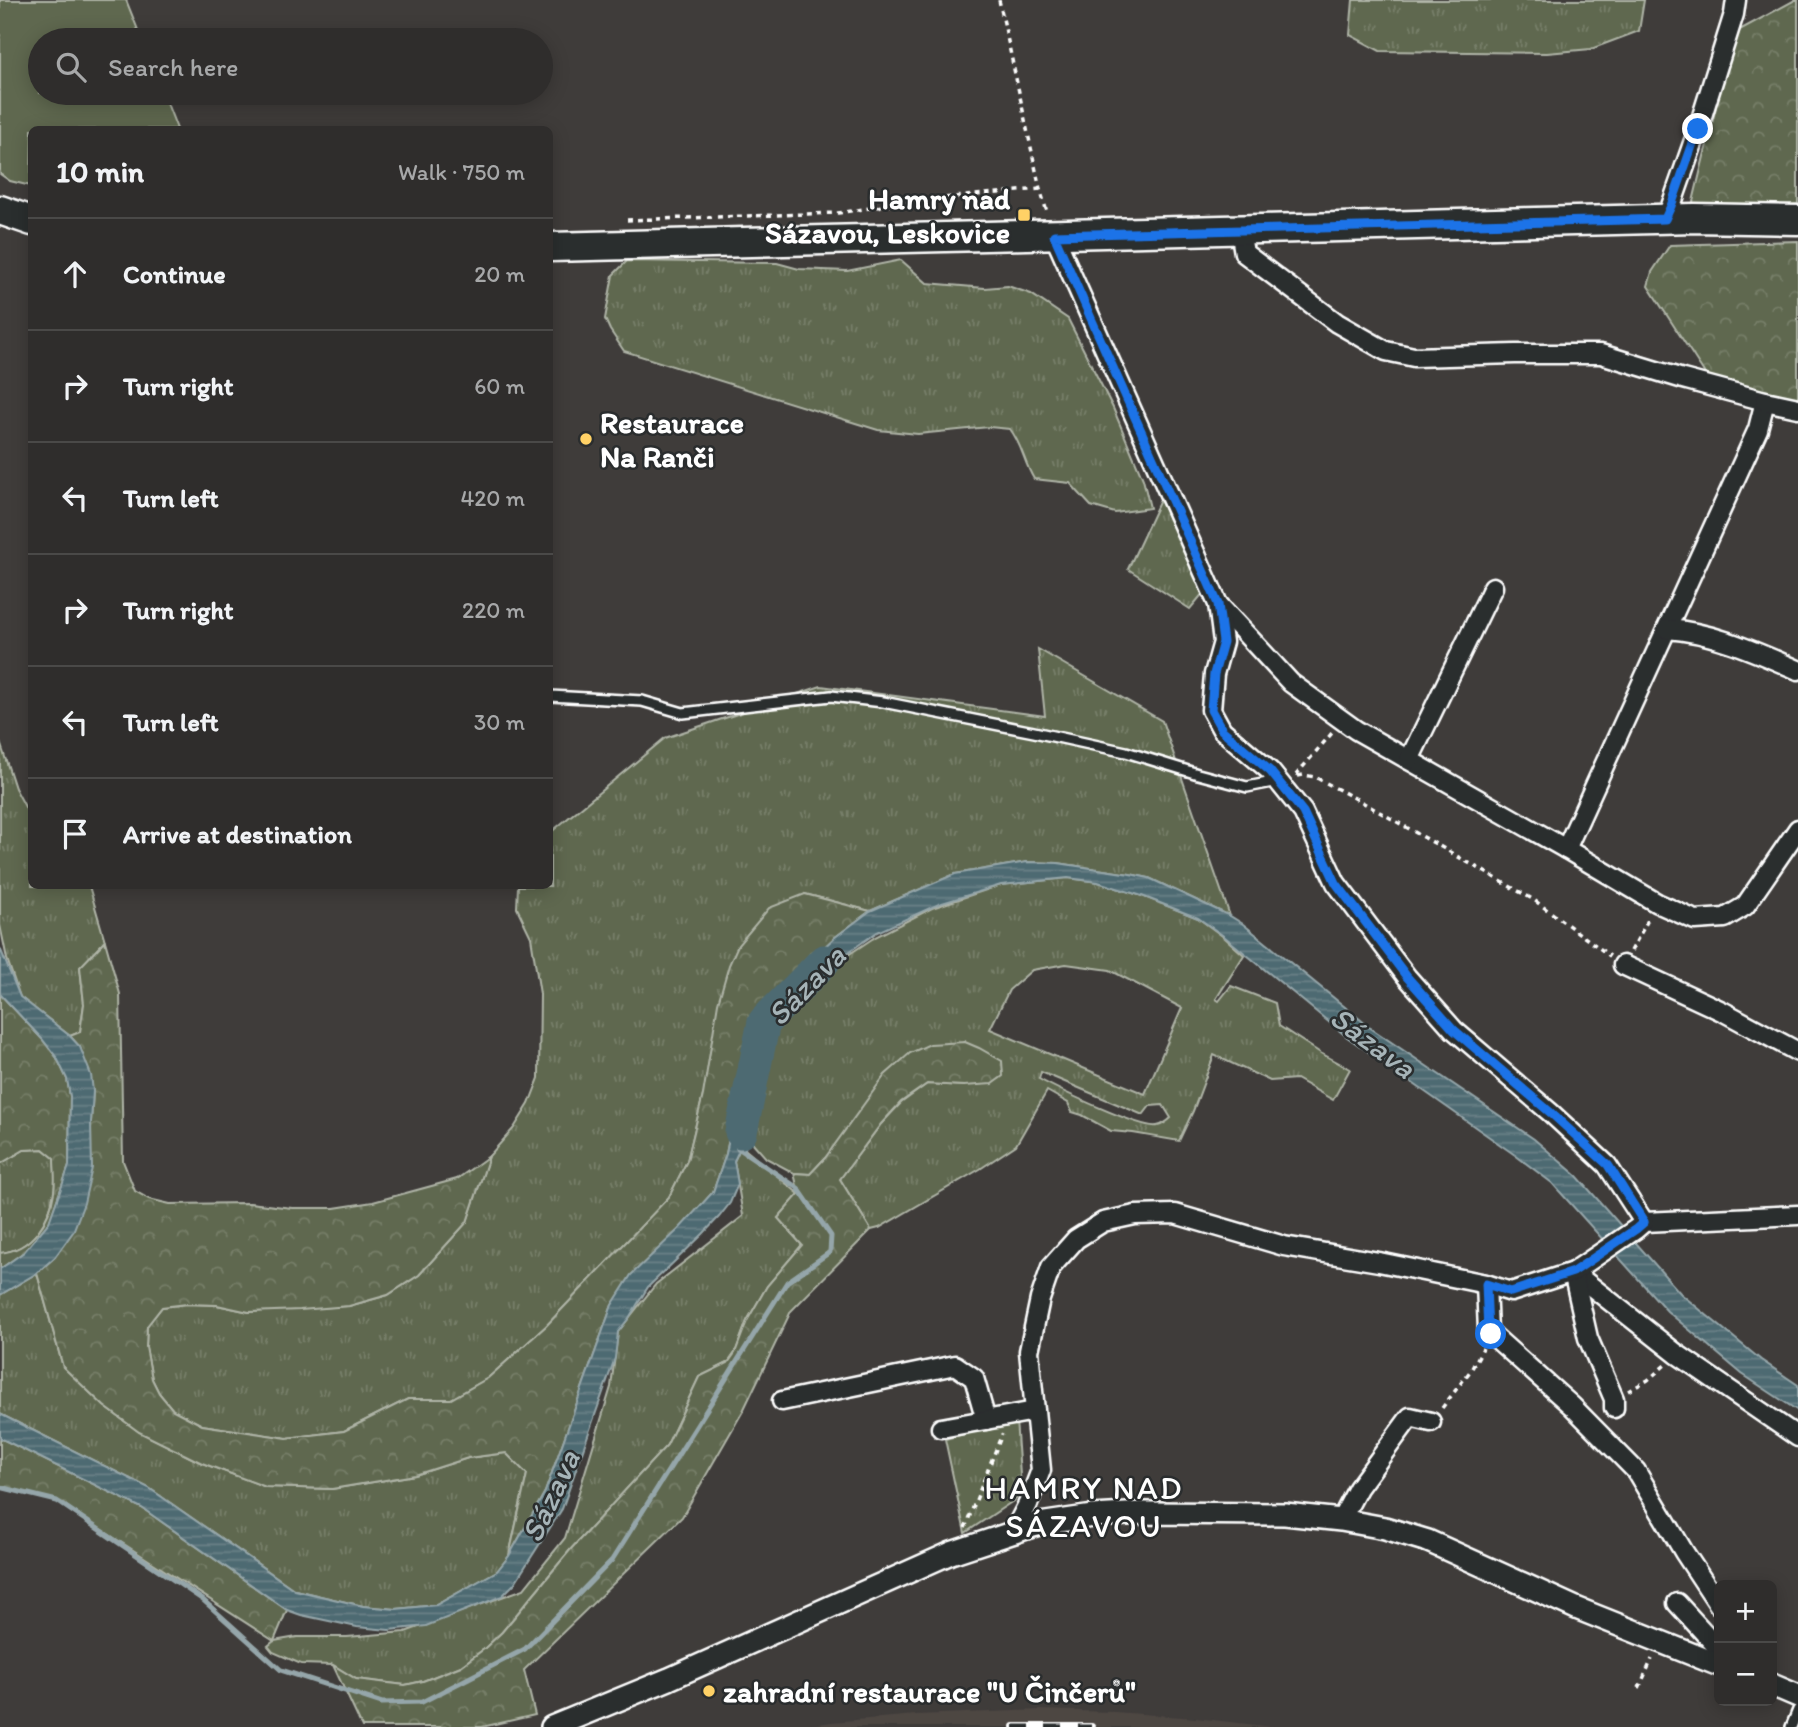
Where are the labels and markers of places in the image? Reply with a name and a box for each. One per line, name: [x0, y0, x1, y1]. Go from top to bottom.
place label: Hamry nad Sázavou, Leskovice: [765, 180, 1011, 251]
marker: Hamry nad Sázavou, Leskovice: [1016, 207, 1032, 223]
place label: Restaurace Na Ranči: [600, 404, 744, 475]
marker: Restaurace Na Ranči: [578, 431, 594, 447]
place label: zahradní restaurace "U Činčerů": [723, 1673, 1136, 1710]
marker: zahradní restaurace "U Činčerů": [701, 1683, 717, 1699]

